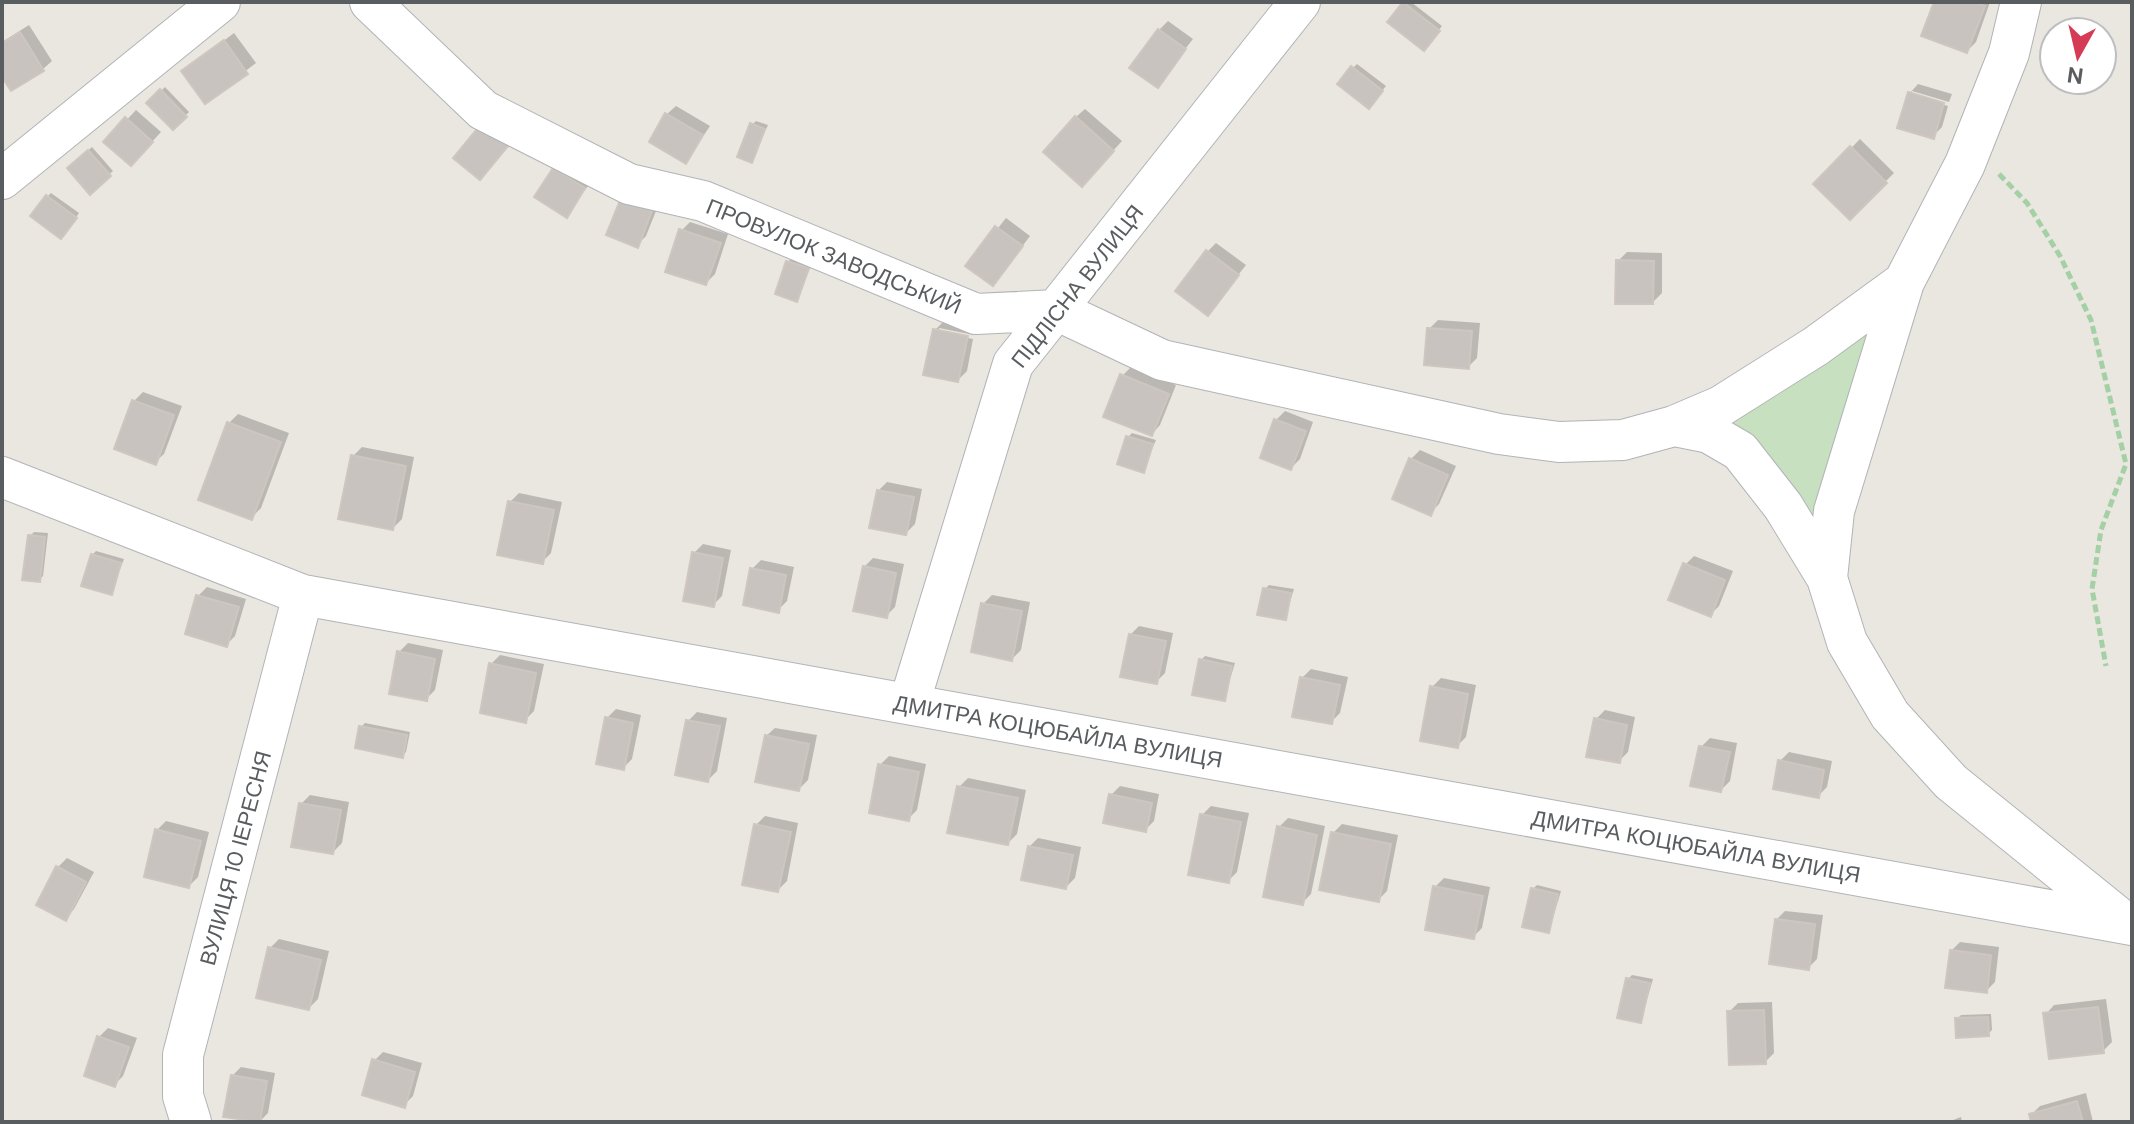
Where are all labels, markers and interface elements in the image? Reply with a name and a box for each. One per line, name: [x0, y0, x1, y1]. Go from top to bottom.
north arrow: [2038, 16, 2118, 96]
text: N: [2065, 60, 2085, 91]
street label: ПРОВУЛОК ЗАВОДСЬКИЙ: [702, 192, 966, 321]
street label: ПІДЛІСНА ВУЛИЦЯ: [1005, 199, 1150, 374]
street label: ДМИТРА КОЦЮБАЙЛА ВУЛИЦЯ: [891, 688, 1225, 775]
street label: ВУЛИЦЯ 10 ІЕРЕСНЯ: [193, 748, 278, 969]
street label: ДМИТРА КОЦЮБАЙЛА ВУЛИЦЯ: [1529, 803, 1863, 890]

